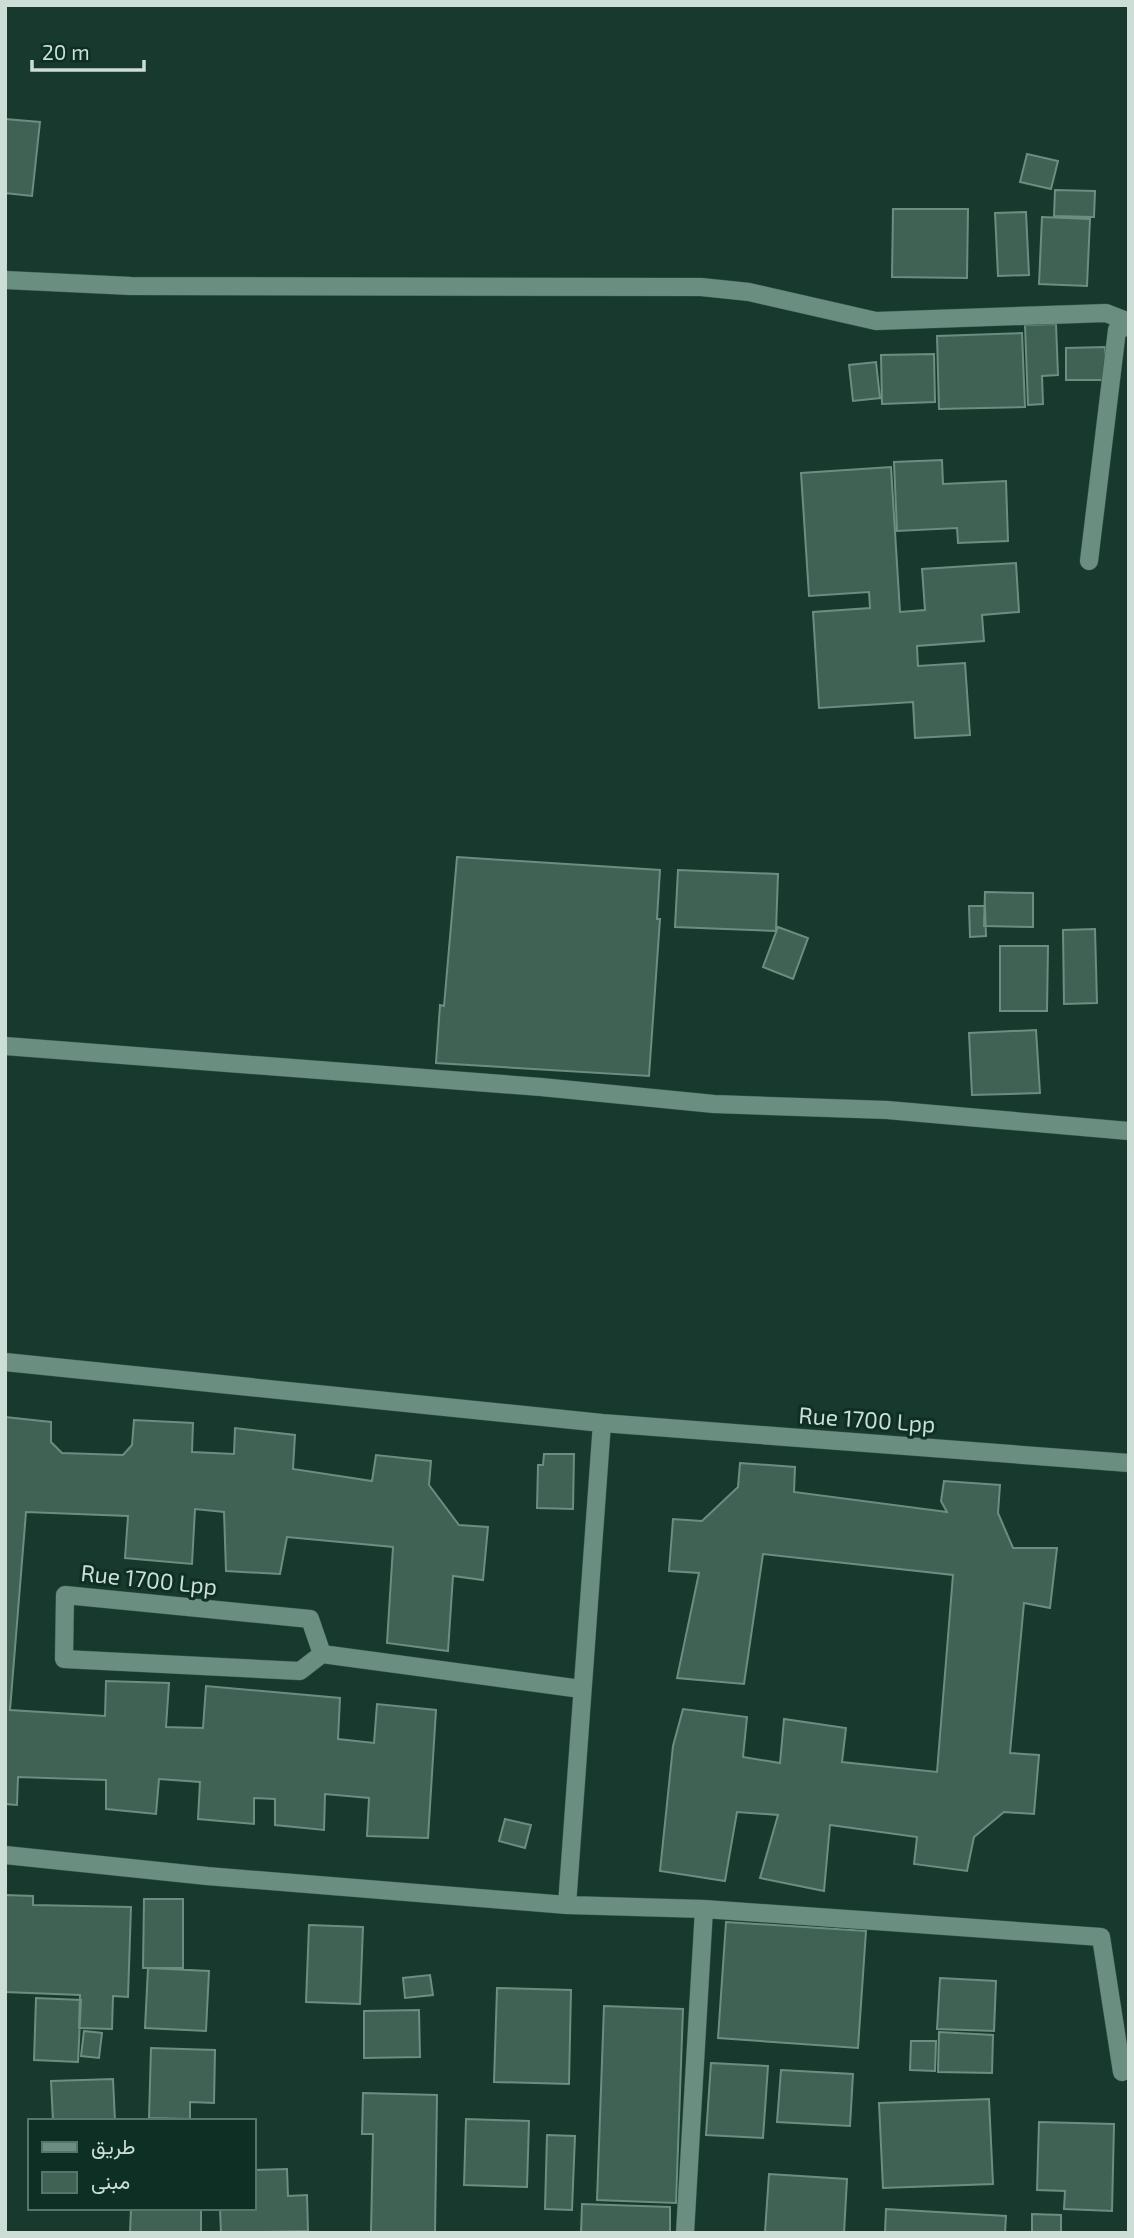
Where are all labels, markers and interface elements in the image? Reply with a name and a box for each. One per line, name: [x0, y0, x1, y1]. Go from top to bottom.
scale bar: [32, 28, 144, 72]
text: 20 m: [42, 39, 90, 64]
street label: Rue 1700 Lpp: [798, 1400, 936, 1438]
street label: Rue 1700 Lpp: [79, 1558, 219, 1600]
legend: [28, 2119, 256, 2210]
text: طريق: [91, 2133, 136, 2160]
text: مبنى: [91, 2168, 130, 2194]

